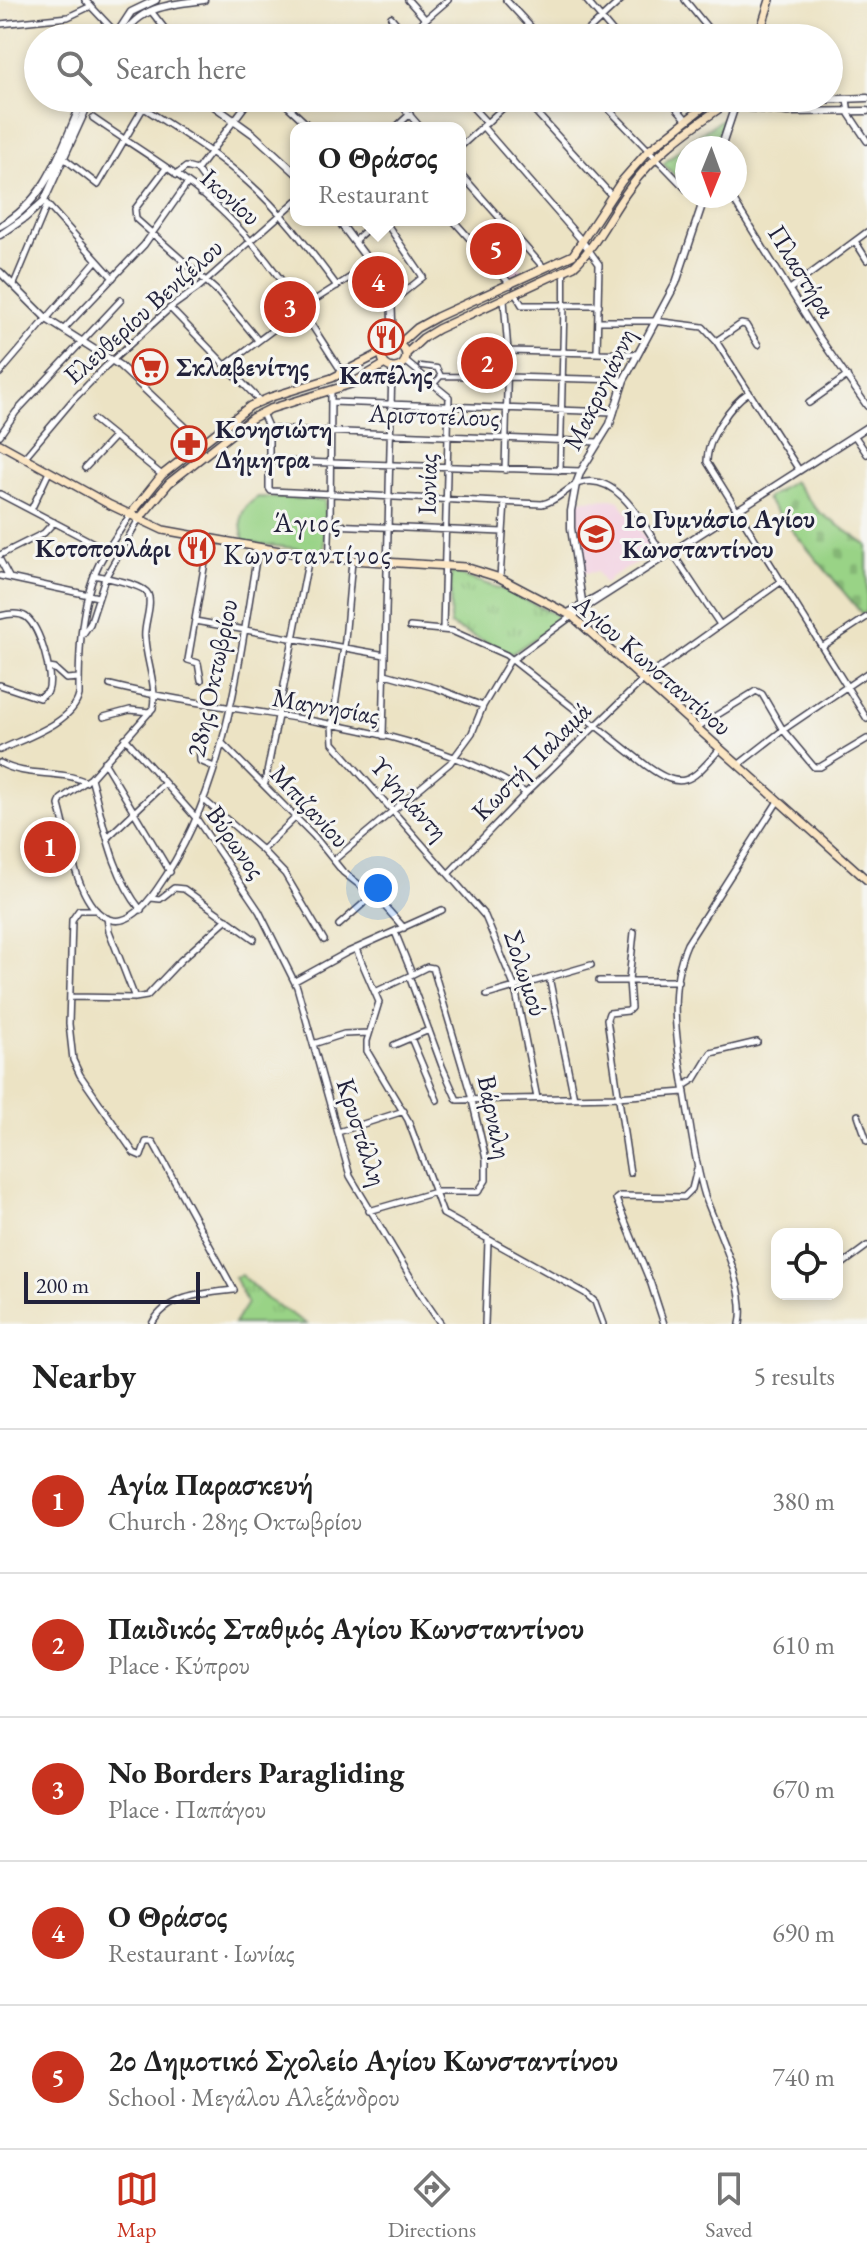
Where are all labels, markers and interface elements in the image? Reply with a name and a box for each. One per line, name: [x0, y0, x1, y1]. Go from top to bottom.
search box: [24, 24, 843, 112]
icon: search: [52, 46, 96, 90]
text: Search here: [116, 49, 246, 88]
popup: [290, 122, 466, 226]
north arrow: [675, 136, 747, 208]
text: Ο Θράσος: [318, 138, 438, 177]
street label: Ικονίου: [194, 161, 268, 233]
text: Restaurant: [318, 177, 429, 211]
street label: Πλαστήρα: [760, 218, 844, 324]
pin: 5: [470, 219, 522, 279]
street label: Ελευθερίου Βενιζέλου: [56, 231, 230, 391]
pin: 4: [352, 252, 404, 312]
pin: 3: [264, 277, 316, 337]
restaurant icon: Καπέλης: [367, 318, 405, 356]
street label: Μακρυγιάννη: [555, 322, 643, 456]
pin: 2: [461, 333, 513, 393]
supermarket icon: Σκλαβενίτης: [131, 348, 169, 386]
place label: Σκλαβενίτης: [176, 350, 309, 384]
place label: Καπέλης: [339, 358, 433, 392]
street label: Αριστοτέλους: [367, 396, 500, 434]
place label: Κονησιώτη Δήμητρα: [215, 412, 333, 476]
pharmacy icon: Κονησιώτη Δήμητρα: [170, 425, 208, 463]
street label: Ιωνίας: [409, 453, 445, 515]
place label: 1ο Γυμνάσιο Αγίου Κωνσταντίνου: [622, 502, 815, 566]
district label: Άγιος Κωνσταντίνος: [223, 504, 393, 572]
school or university icon: 1ο Γυμνάσιο Αγίου Κωνσταντίνου: [577, 515, 615, 553]
restaurant icon: Κοτοπουλάρι: [178, 529, 216, 567]
place label: Κοτοπουλάρι: [35, 531, 172, 565]
street label: Αγίου Κωνσταντίνου: [566, 586, 739, 743]
street label: 28ης Οκτωβρίου: [179, 596, 245, 760]
street label: Μαγνησίας: [270, 680, 382, 732]
street label: Κωστή Παλαμά: [464, 694, 598, 828]
street label: Υψηλάντη: [362, 748, 456, 848]
street label: Μπιζανίου: [263, 757, 357, 855]
street label: Βύρωνος: [199, 799, 273, 885]
pin: 1: [24, 817, 76, 877]
your location: [358, 868, 398, 908]
street label: Σολωμού: [496, 926, 556, 1020]
street label: Βάρναλη: [470, 1072, 520, 1162]
street label: Κρυστάλλη: [329, 1074, 395, 1190]
map controls: [771, 1228, 843, 1300]
button: locate: [771, 1228, 843, 1300]
scale bar: [24, 1268, 200, 1304]
text: 200 m: [36, 1271, 89, 1300]
text: Nearby: [32, 1354, 136, 1398]
text: 5 results: [754, 1359, 835, 1393]
text: Αγία Παρασκευή: [108, 1465, 313, 1504]
text: 1: [51, 1484, 65, 1518]
text: 380 m: [772, 1484, 835, 1518]
text: Church · 28ης Οκτωβρίου: [108, 1504, 362, 1538]
text: Παιδικός Σταθμός Αγίου Κωνσταντίνου: [108, 1609, 584, 1648]
text: 2: [51, 1628, 65, 1662]
text: 610 m: [772, 1628, 835, 1662]
text: Place · Κύπρου: [108, 1648, 250, 1682]
text: No Borders Paragliding: [108, 1753, 405, 1792]
text: 3: [51, 1772, 65, 1806]
text: 670 m: [772, 1772, 835, 1806]
text: Place · Παπάγου: [108, 1792, 266, 1826]
text: Ο Θράσος: [108, 1897, 227, 1936]
text: 4: [51, 1916, 65, 1950]
text: 690 m: [772, 1916, 835, 1950]
text: Restaurant · Ιωνίας: [108, 1936, 295, 1970]
text: 2ο Δημοτικό Σχολείο Αγίου Κωνσταντίνου: [108, 2041, 618, 2080]
text: 5: [51, 2060, 65, 2094]
text: 740 m: [772, 2060, 835, 2094]
text: School · Μεγάλου Αλεξάνδρου: [108, 2080, 400, 2114]
tab: Map: [115, 2167, 159, 2244]
tab: Directions: [388, 2167, 476, 2244]
tab: Saved: [705, 2167, 752, 2244]

